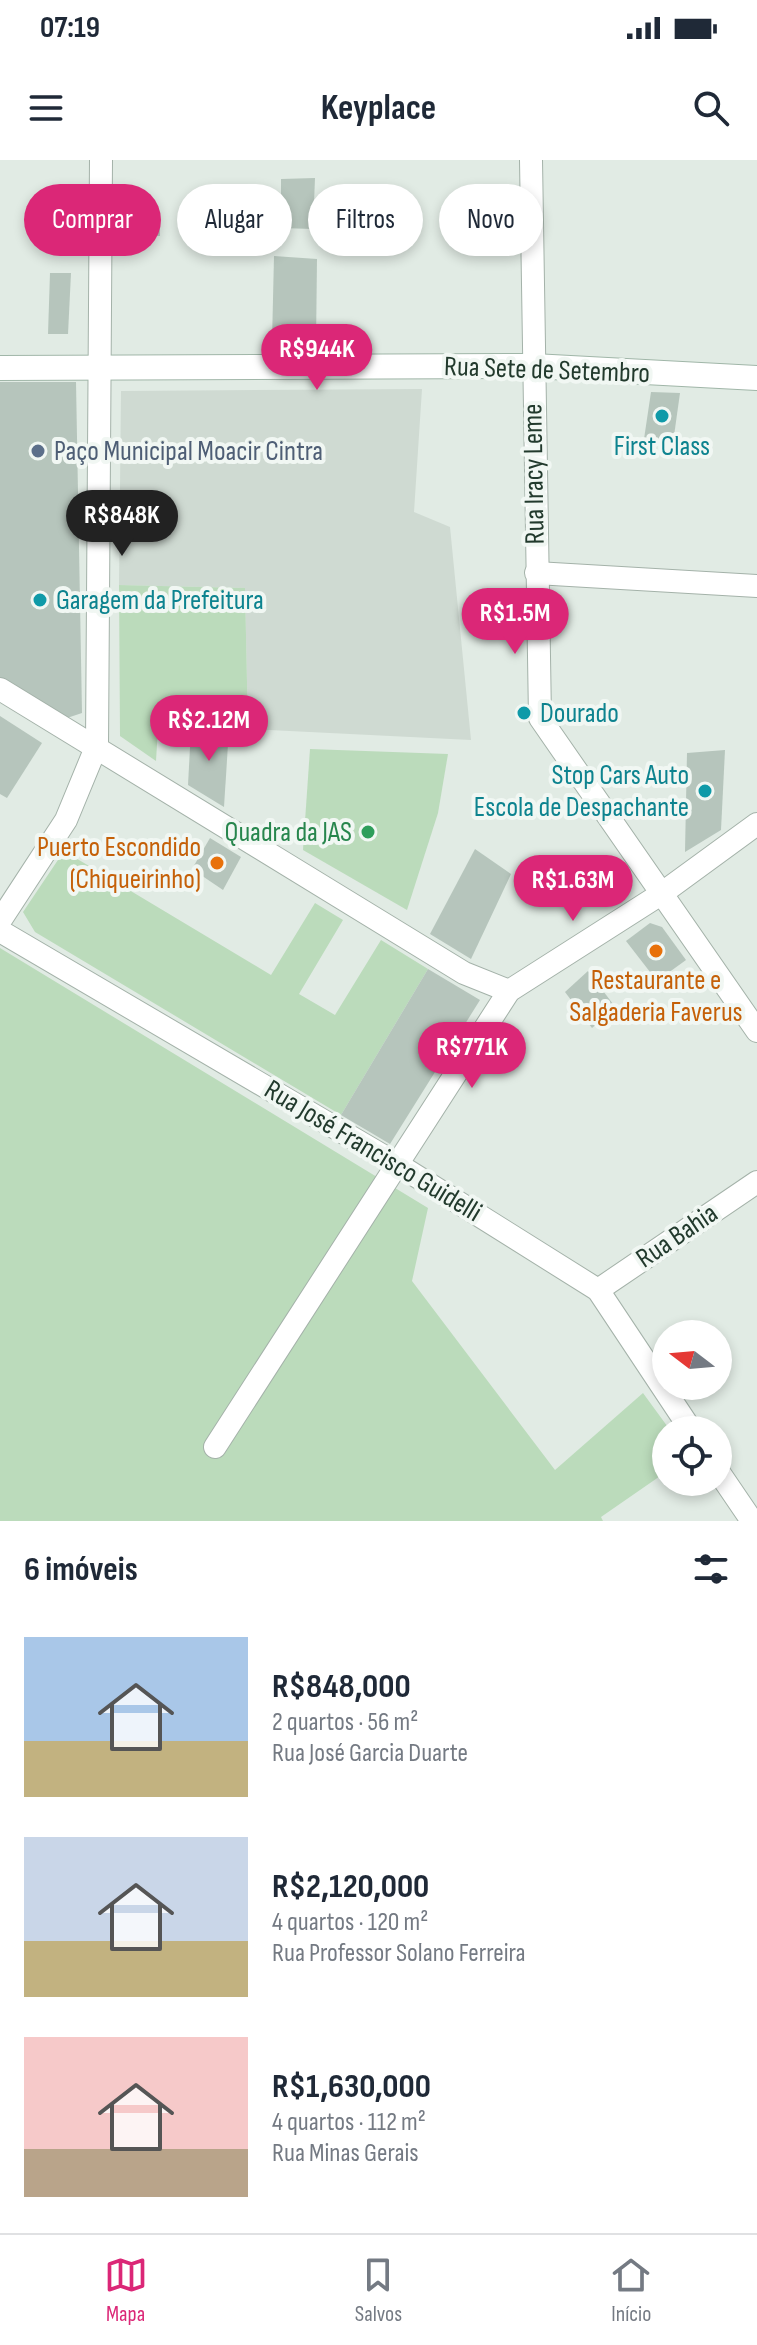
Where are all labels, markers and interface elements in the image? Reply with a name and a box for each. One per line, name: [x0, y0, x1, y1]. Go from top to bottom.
text: 07:19: [40, 10, 100, 46]
icon: menu: [24, 86, 68, 130]
icon: search: [689, 86, 733, 130]
text: Keyplace: [321, 87, 436, 130]
chip: Comprar: [24, 184, 161, 256]
chip: Alugar: [177, 184, 292, 256]
chip: Filtros: [308, 184, 423, 256]
chip: Novo: [439, 184, 543, 256]
pin: R$944K: [252, 324, 382, 392]
text: R$944K: [279, 334, 355, 365]
street label: Rua Sete de Setembro: [443, 350, 651, 390]
street label: Rua Iracy Leme: [516, 403, 552, 545]
marker: First Class: [653, 407, 671, 425]
place label: First Class: [614, 430, 710, 463]
place label: Paço Municipal Moacir Cintra: [54, 435, 323, 468]
marker: Paço Municipal Moacir Cintra: [29, 442, 47, 460]
pin: R$848K: [57, 490, 187, 558]
text: R$848K: [84, 500, 160, 531]
place label: Garagem da Prefeitura: [56, 584, 264, 617]
pin: R$1.5M: [450, 588, 580, 656]
marker: Garagem da Prefeitura: [31, 591, 49, 609]
text: R$1.5M: [480, 598, 550, 629]
pin: R$2.12M: [135, 695, 283, 763]
place label: Dourado: [540, 697, 619, 730]
marker: Dourado: [515, 704, 533, 722]
text: R$2.12M: [168, 705, 250, 736]
place label: Stop Cars Auto Escola de Despachante: [474, 759, 689, 824]
marker: Stop Cars Auto Escola de Despachante: [696, 782, 714, 800]
place label: Quadra da JAS: [225, 816, 352, 849]
marker: Quadra da JAS: [359, 823, 377, 841]
place label: Puerto Escondido (Chiqueirinho): [37, 831, 201, 896]
marker: Puerto Escondido (Chiqueirinho): [208, 854, 226, 872]
pin: R$1.63M: [499, 855, 647, 923]
text: R$1.63M: [532, 865, 614, 896]
marker: Restaurante e Salgaderia Faverus: [647, 942, 665, 960]
place label: Restaurante e Salgaderia Faverus: [569, 964, 743, 1029]
pin: R$771K: [407, 1022, 537, 1090]
text: R$771K: [436, 1032, 508, 1063]
street label: Rua José Francisco Guidelli: [258, 1073, 488, 1229]
street label: Rua Bahia: [630, 1197, 724, 1275]
north arrow: [652, 1320, 732, 1400]
map controls: [652, 1320, 732, 1496]
button: locate: [652, 1416, 732, 1496]
icon: filters: [689, 1547, 733, 1591]
text: 6 imóveis: [24, 1549, 138, 1590]
text: R$848,000: [272, 1666, 411, 1707]
icon: home: [88, 1669, 184, 1765]
text: 2 quartos · 56 m²: [272, 1707, 418, 1738]
text: Rua José Garcia Duarte: [272, 1738, 468, 1769]
text: R$2,120,000: [272, 1866, 429, 1907]
icon: home: [88, 1869, 184, 1965]
text: 4 quartos · 120 m²: [272, 1907, 428, 1938]
text: Rua Professor Solano Ferreira: [272, 1938, 526, 1969]
text: R$1,630,000: [272, 2066, 431, 2107]
icon: home: [88, 2069, 184, 2165]
text: 4 quartos · 112 m²: [272, 2107, 426, 2138]
text: Rua Minas Gerais: [272, 2138, 419, 2169]
tab: Mapa: [104, 2253, 148, 2328]
tab: Salvos: [355, 2253, 402, 2328]
tab: Início: [609, 2253, 653, 2328]

